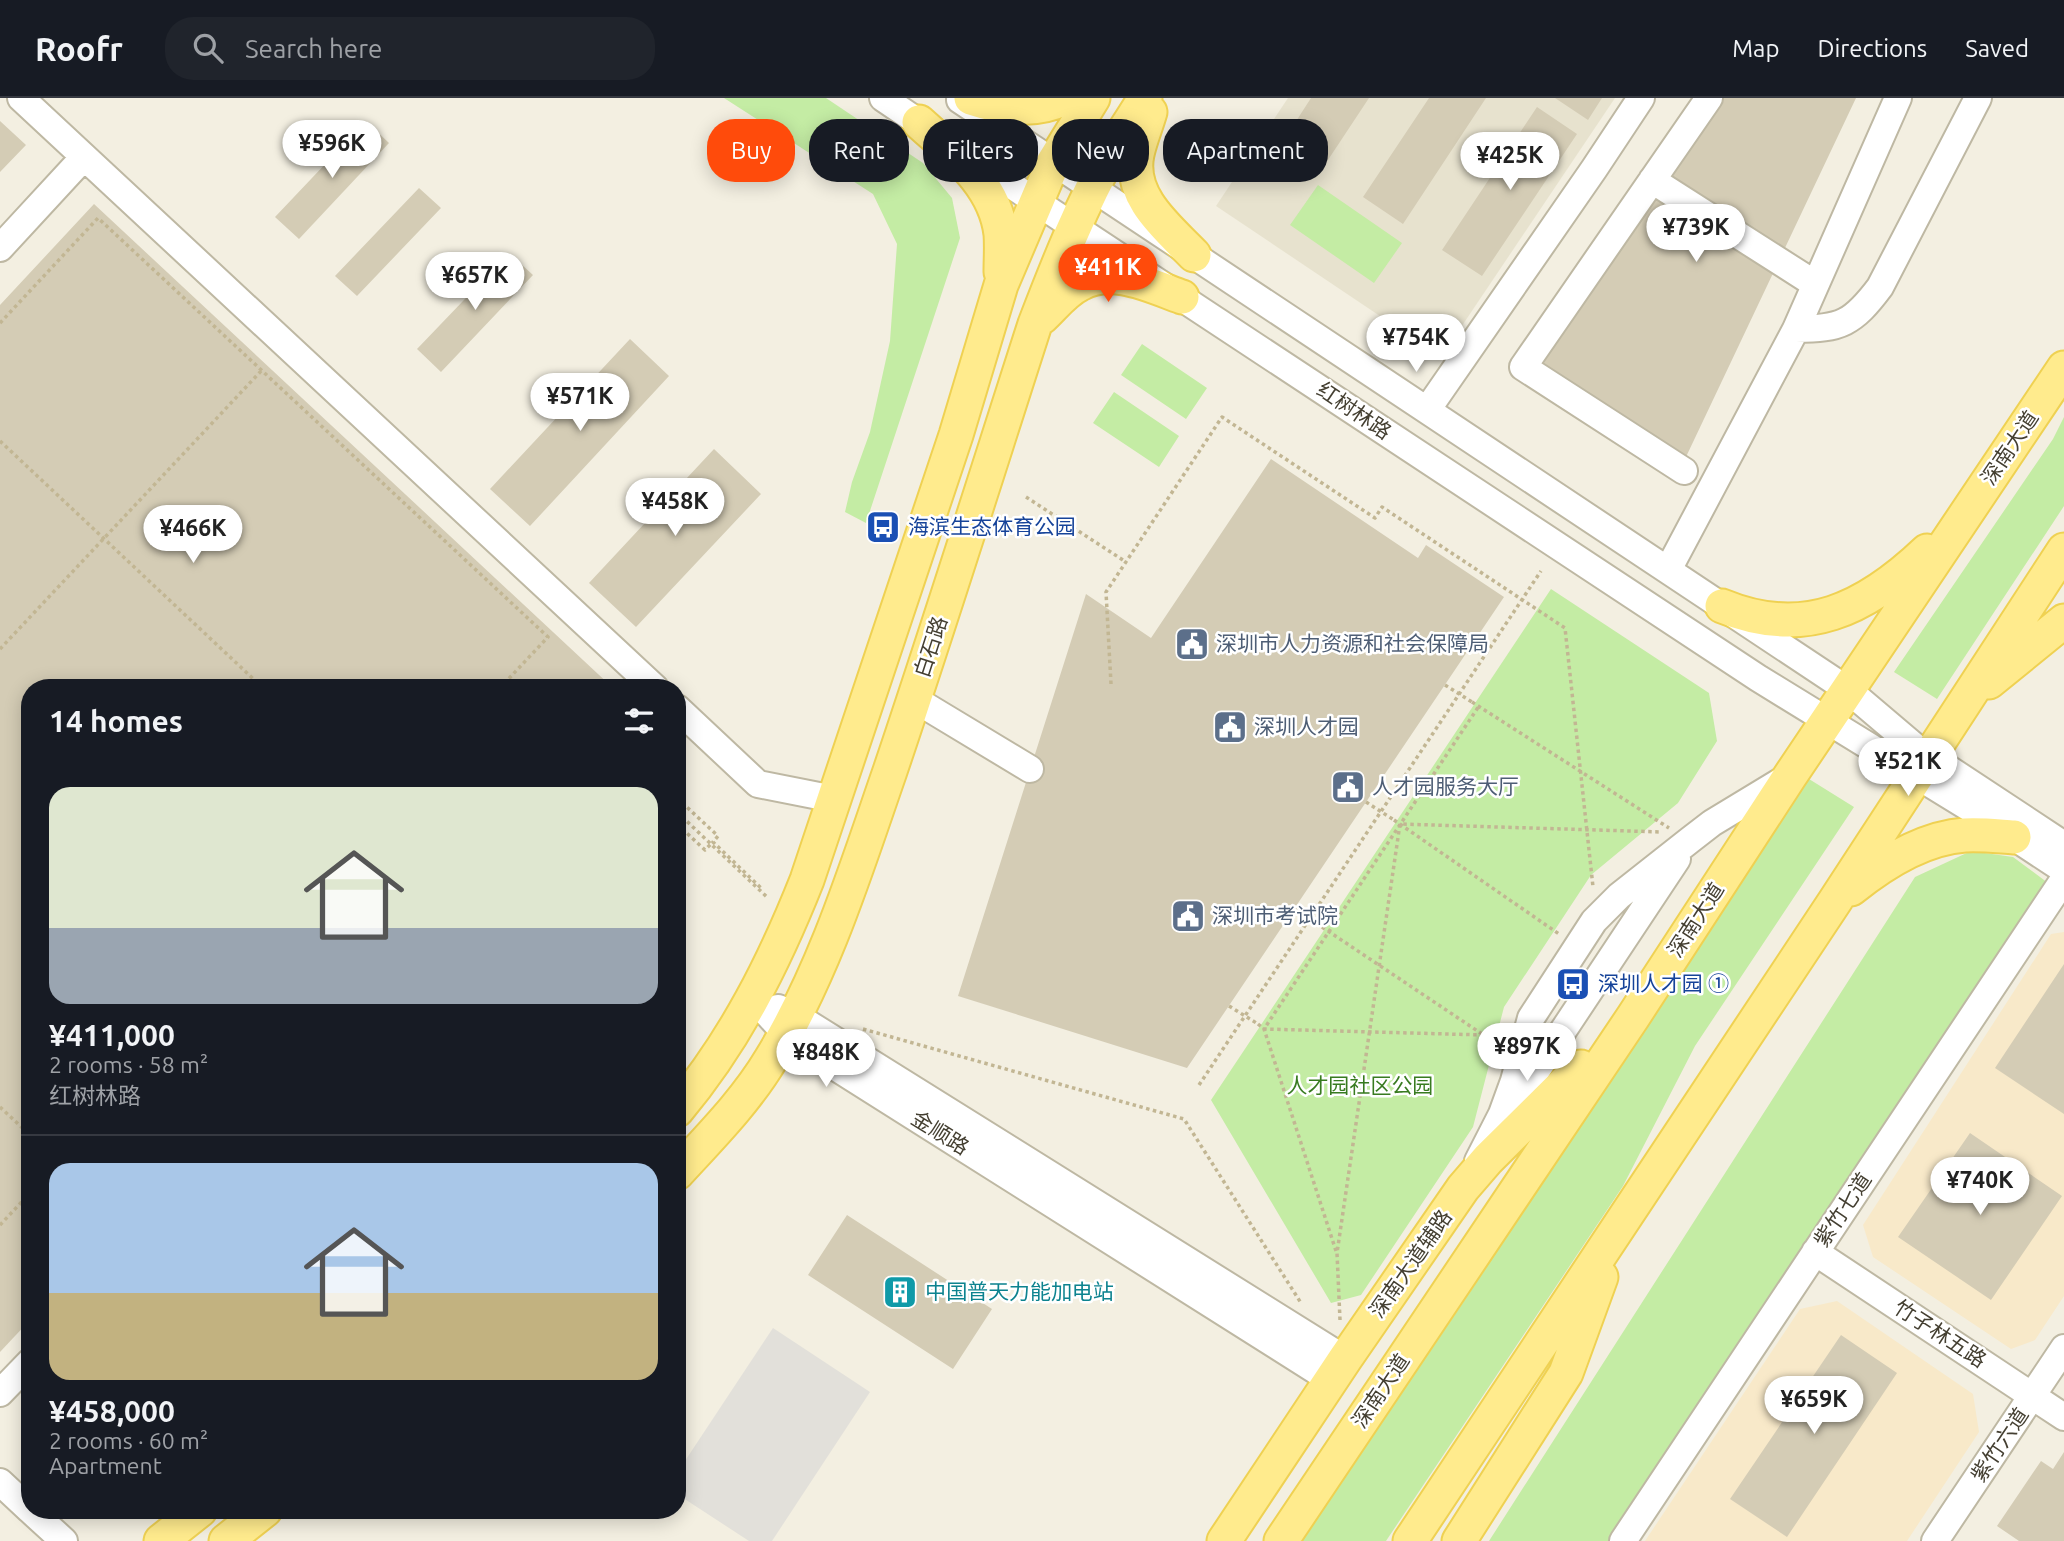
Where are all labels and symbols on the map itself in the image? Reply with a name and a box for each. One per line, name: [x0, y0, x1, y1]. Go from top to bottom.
pin: ¥596K: [283, 120, 381, 180]
pin: ¥425K: [1461, 132, 1559, 192]
pin: ¥739K: [1647, 204, 1745, 264]
pin: ¥411K: [1059, 244, 1157, 304]
pin: ¥657K: [426, 252, 524, 312]
pin: ¥754K: [1367, 314, 1465, 374]
pin: ¥571K: [531, 374, 629, 433]
street label: 红树林路: [1313, 377, 1396, 444]
street label: 深南大道: [1976, 406, 2043, 489]
pin: ¥458K: [626, 478, 724, 538]
pin: ¥466K: [144, 505, 242, 565]
bus stop icon: 海滨生态体育公园: [864, 508, 902, 546]
place label: 海滨生态体育公园: [908, 514, 1076, 538]
street label: 白石路: [909, 613, 951, 680]
public building icon: 深圳市人力资源和社会保障局: [1173, 625, 1211, 663]
place label: 深圳市人力资源和社会保障局: [1216, 631, 1489, 655]
public building icon: 深圳人才园: [1211, 708, 1249, 746]
place label: 深圳人才园: [1254, 714, 1359, 738]
pin: ¥521K: [1859, 738, 1957, 798]
public building icon: 人才园服务大厅: [1329, 768, 1367, 806]
place label: 人才园服务大厅: [1372, 774, 1519, 798]
street label: 深南大道: [1662, 878, 1728, 961]
public building icon: 深圳市考试院: [1169, 897, 1207, 935]
place label: 深圳市考试院: [1212, 903, 1338, 927]
bus stop icon: 深圳人才园 ①: [1554, 965, 1592, 1003]
place label: 深圳人才园 ①: [1598, 971, 1729, 995]
pin: ¥897K: [1478, 1024, 1576, 1083]
pin: ¥848K: [777, 1030, 875, 1089]
park label: 人才园社区公园: [1287, 1073, 1434, 1097]
street label: 金顺路: [907, 1105, 974, 1159]
pin: ¥740K: [1931, 1158, 2029, 1217]
street label: 紫竹七道: [1809, 1168, 1876, 1251]
street label: 深南大道辅路: [1364, 1205, 1456, 1322]
building icon: 中国普天力能加电站: [881, 1273, 919, 1311]
place label: 中国普天力能加电站: [925, 1279, 1114, 1303]
street label: 竹子林五路: [1890, 1295, 1991, 1372]
street label: 深南大道: [1347, 1349, 1414, 1432]
pin: ¥659K: [1765, 1376, 1863, 1436]
street label: 紫竹六道: [1966, 1403, 2033, 1486]

